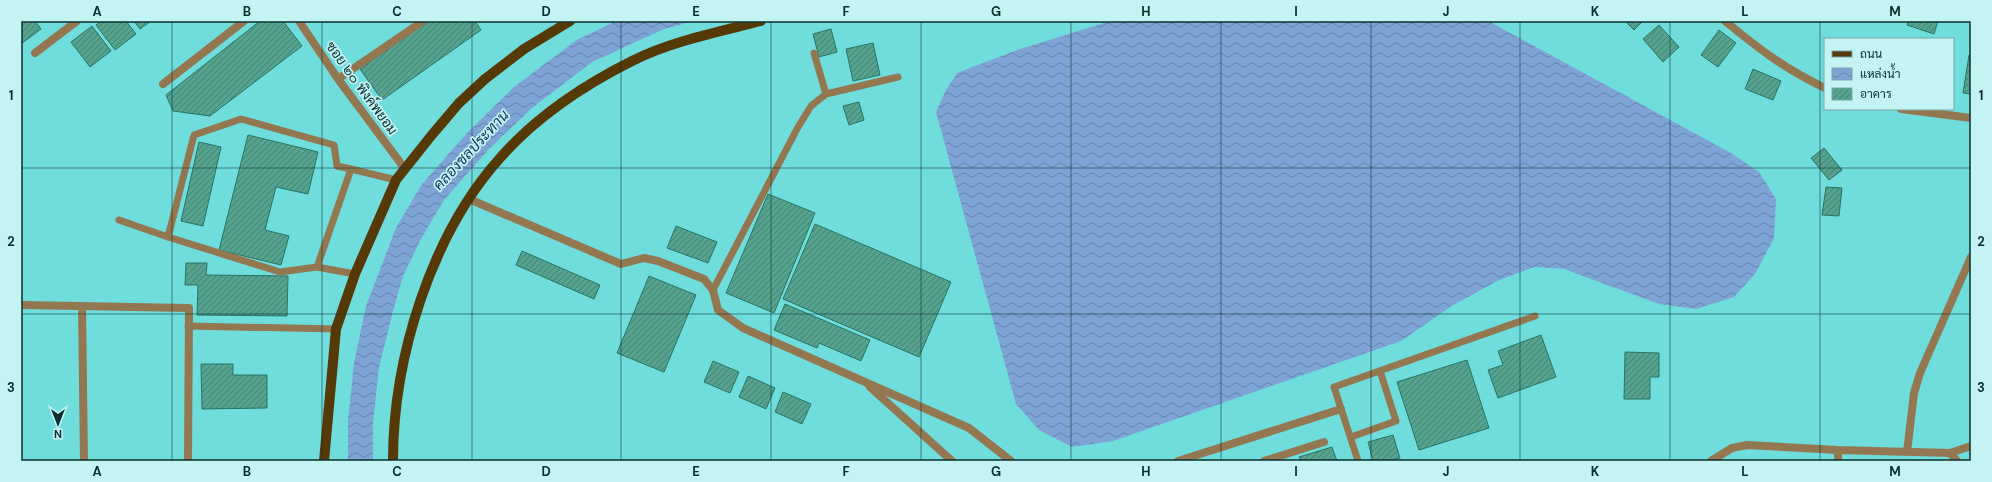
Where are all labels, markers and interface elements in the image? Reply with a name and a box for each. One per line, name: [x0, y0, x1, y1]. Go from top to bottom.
text: A: [92, 3, 102, 20]
text: B: [243, 3, 251, 20]
text: C: [392, 3, 402, 20]
text: D: [541, 3, 551, 20]
text: E: [692, 3, 700, 20]
text: F: [842, 3, 850, 20]
text: G: [991, 3, 1001, 20]
text: H: [1141, 3, 1151, 20]
text: I: [1294, 3, 1298, 20]
text: J: [1442, 3, 1450, 20]
text: K: [1591, 3, 1600, 20]
text: L: [1741, 3, 1749, 20]
text: M: [1889, 3, 1901, 20]
street label: ซอย ๒๐ พิงค์พยอม: [322, 38, 402, 138]
legend: [1824, 38, 1954, 110]
text: ถนน: [1860, 46, 1883, 62]
text: แหล่งน้ำ: [1860, 63, 1900, 82]
text: อาคาร: [1860, 86, 1892, 102]
text: 1: [9, 87, 13, 104]
text: 1: [1979, 87, 1983, 104]
water label: คลองชลประทาน: [429, 105, 514, 194]
text: 2: [7, 233, 15, 250]
text: 2: [1977, 233, 1985, 250]
text: 3: [7, 379, 15, 396]
text: 3: [1977, 379, 1985, 396]
north arrow: [38, 404, 78, 444]
text: N: [54, 427, 62, 441]
text: A: [92, 463, 102, 480]
text: B: [243, 463, 251, 480]
text: C: [392, 463, 402, 480]
text: D: [541, 463, 551, 480]
text: E: [692, 463, 700, 480]
text: F: [842, 463, 850, 480]
text: G: [991, 463, 1001, 480]
text: H: [1141, 463, 1151, 480]
text: I: [1294, 463, 1298, 480]
text: J: [1442, 463, 1450, 480]
text: K: [1591, 463, 1600, 480]
text: L: [1741, 463, 1749, 480]
text: M: [1889, 463, 1901, 480]

